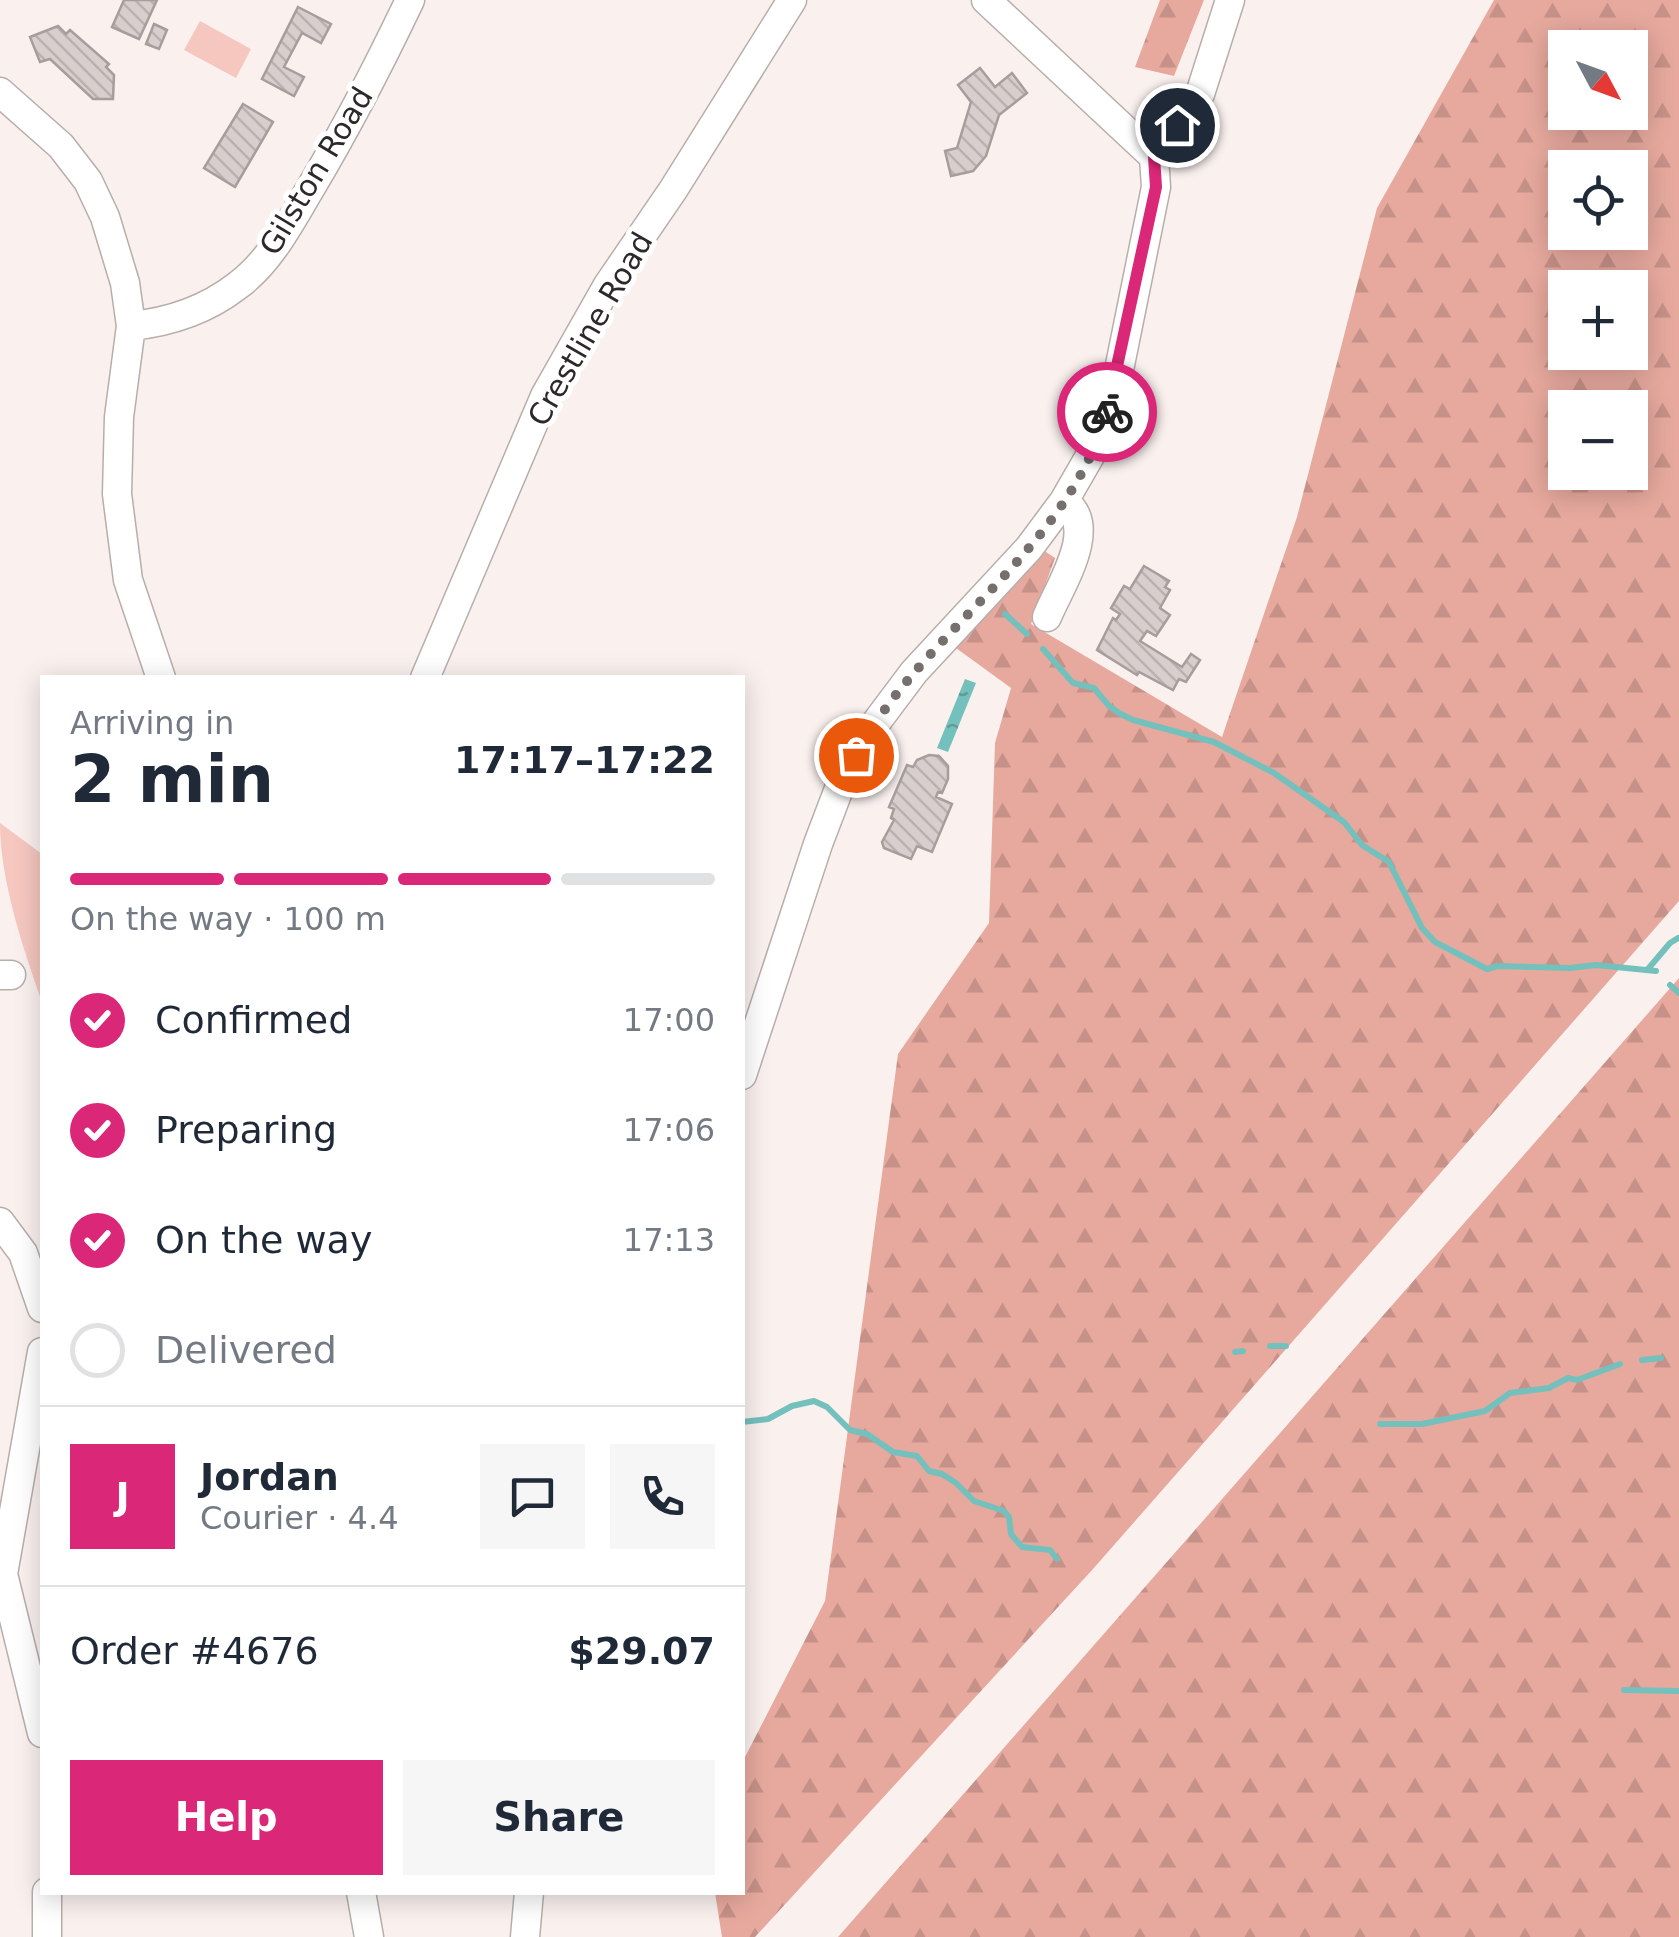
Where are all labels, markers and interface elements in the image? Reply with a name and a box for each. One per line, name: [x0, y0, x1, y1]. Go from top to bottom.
north arrow: [1548, 30, 1648, 130]
map controls: [1548, 30, 1648, 490]
street label: Gilston Road: [252, 81, 380, 261]
pin: [1135, 83, 1220, 168]
icon: home: [1150, 98, 1205, 153]
button: locate: [1548, 150, 1648, 250]
street label: Crestline Road: [520, 226, 660, 432]
button: +: [1548, 270, 1648, 370]
courier: [1057, 362, 1157, 462]
icon: bike: [1080, 385, 1135, 440]
button: −: [1548, 390, 1648, 490]
text: Arriving in: [70, 704, 234, 742]
pin: [814, 713, 899, 798]
icon: bag: [829, 728, 884, 783]
text: 17:17–17:22: [454, 738, 715, 782]
text: 2 min: [70, 742, 274, 817]
text: On the way · 100 m: [70, 900, 386, 938]
icon: check: [70, 993, 125, 1048]
text: Confirmed: [155, 998, 352, 1042]
text: 17:00: [623, 1001, 715, 1039]
icon: check: [70, 1103, 125, 1158]
text: Preparing: [155, 1108, 337, 1152]
text: 17:06: [623, 1111, 715, 1149]
icon: check: [70, 1213, 125, 1268]
text: On the way: [155, 1218, 372, 1262]
text: 17:13: [623, 1221, 715, 1259]
text: Delivered: [155, 1328, 337, 1372]
button: chat: [480, 1444, 585, 1549]
button: phone: [610, 1444, 715, 1549]
text: Jordan: [200, 1455, 339, 1499]
text: J: [115, 1474, 130, 1518]
text: Courier · 4.4: [200, 1499, 399, 1537]
text: Order #4676: [70, 1629, 319, 1673]
text: $29.07: [568, 1629, 715, 1673]
button: Help: [70, 1760, 383, 1875]
button: Share: [403, 1760, 715, 1875]

